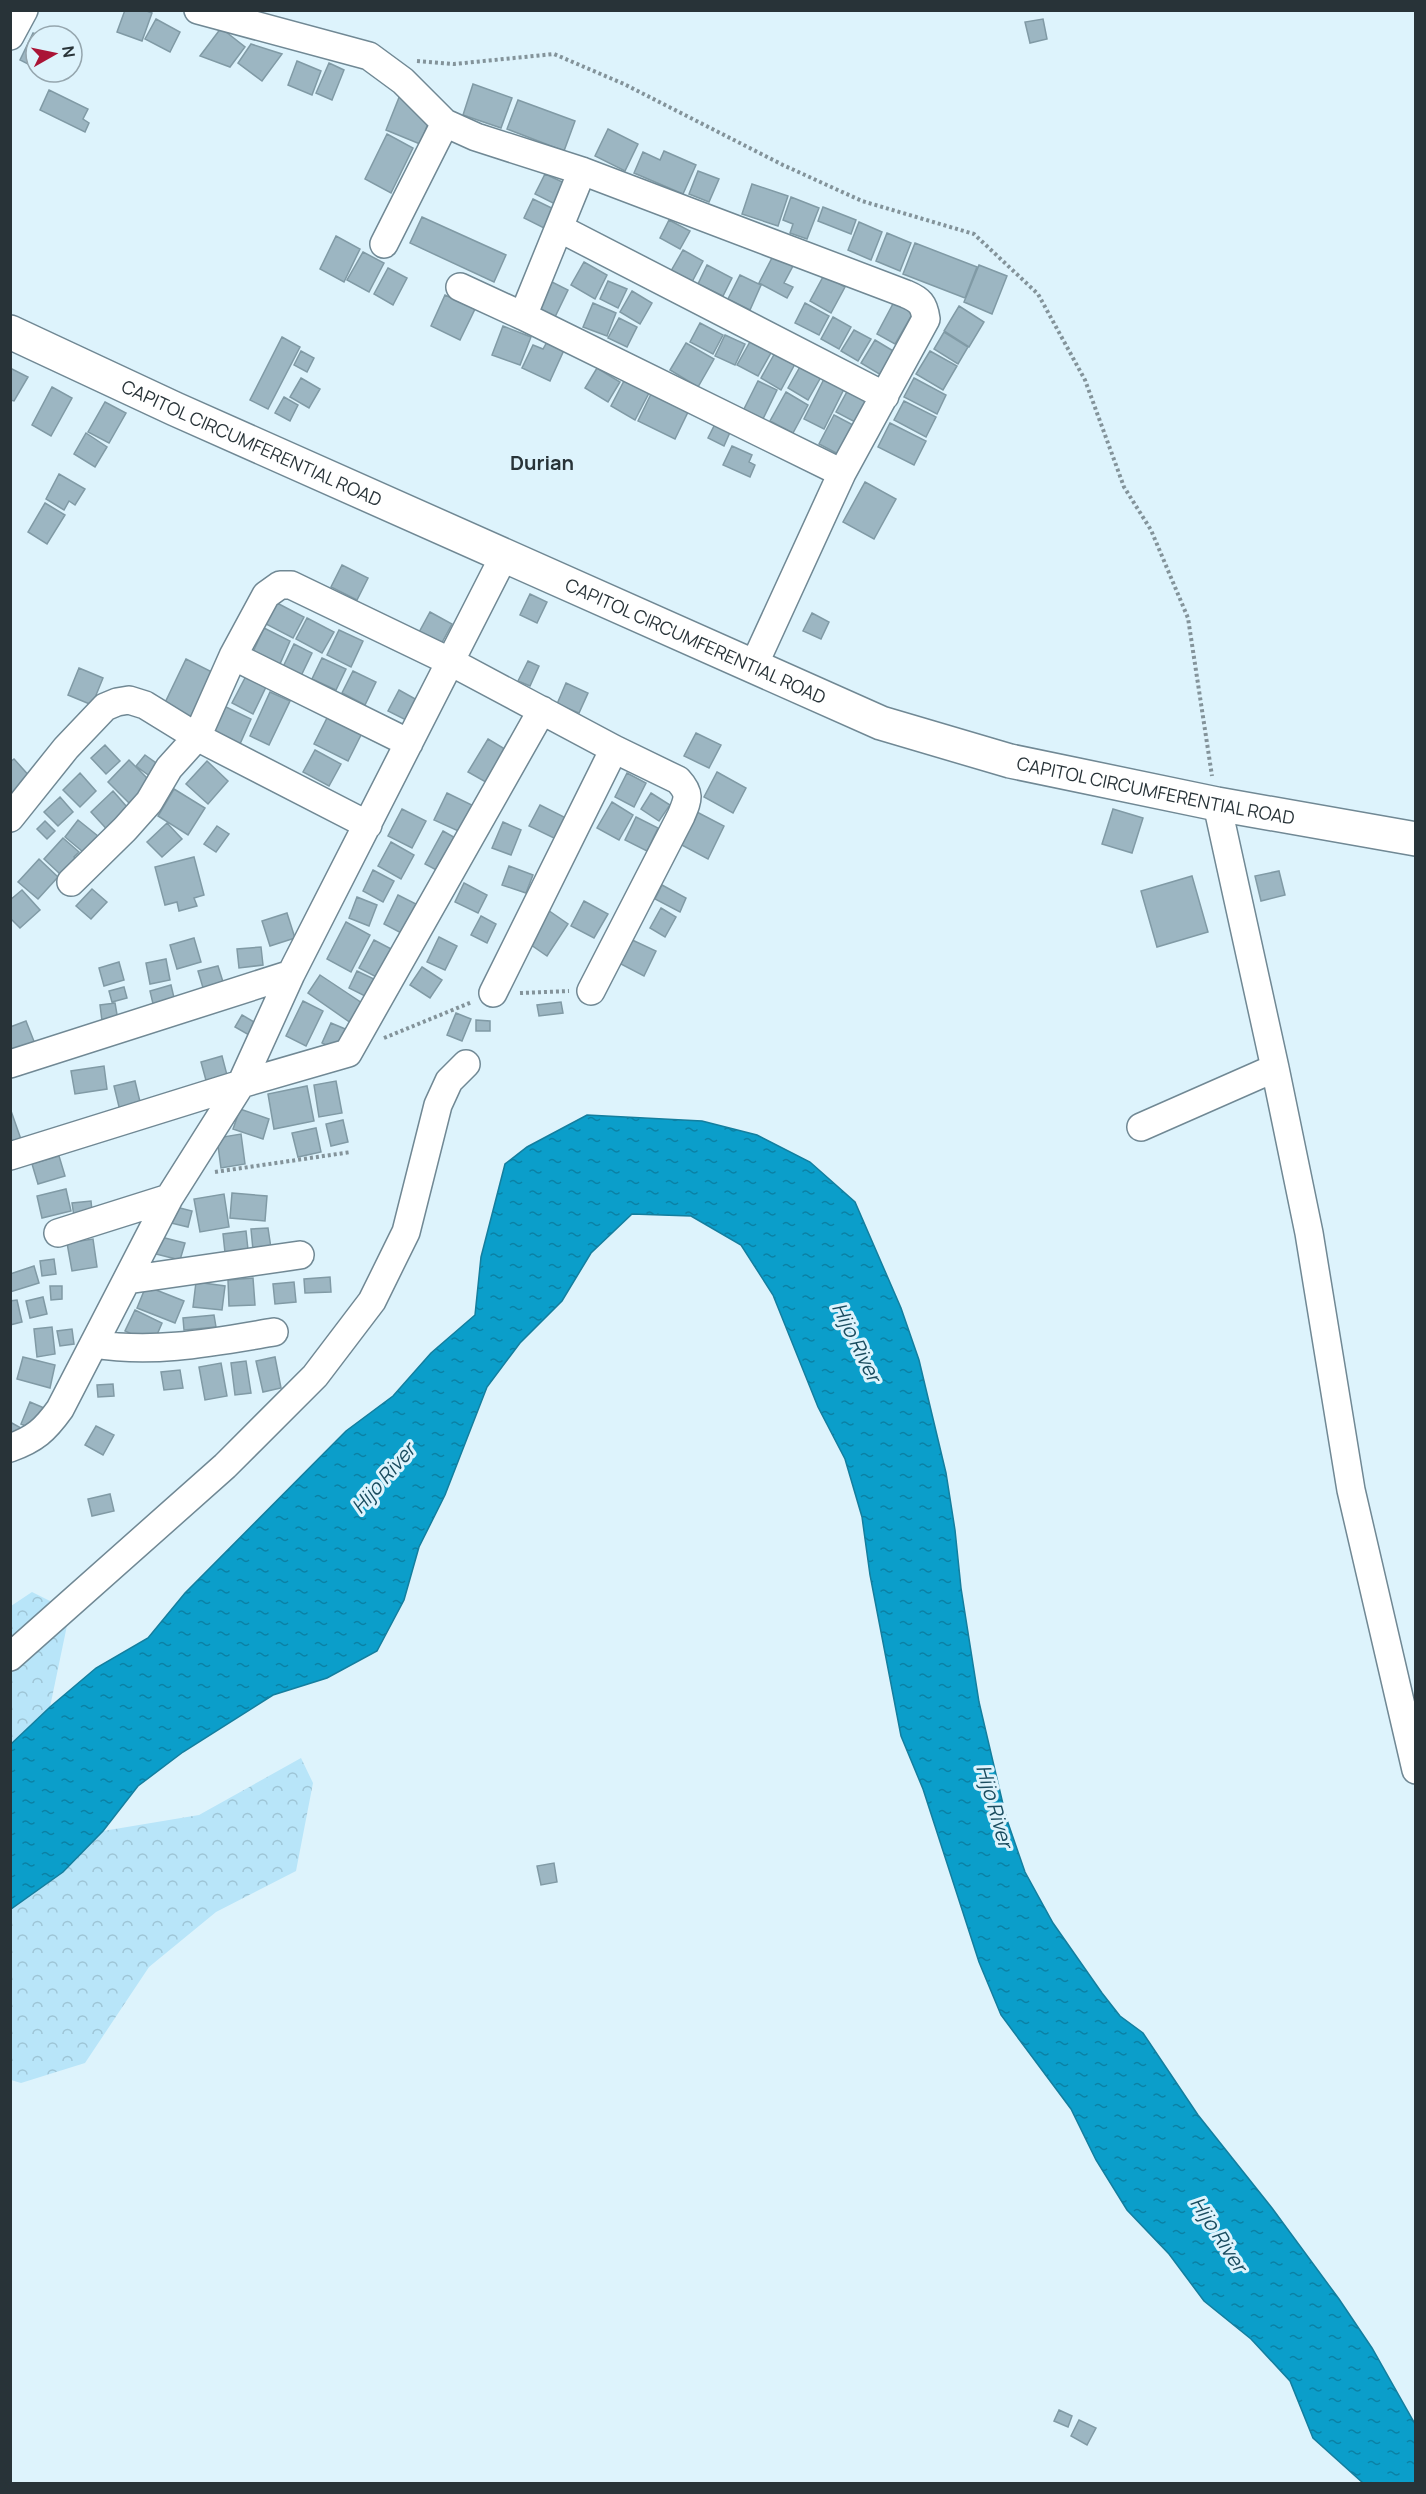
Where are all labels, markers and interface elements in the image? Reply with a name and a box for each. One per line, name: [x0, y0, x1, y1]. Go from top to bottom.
north arrow: [24, 24, 84, 84]
text: N: [57, 44, 81, 59]
street label: CAPITOL CIRCUMFERENTIAL ROAD: [118, 374, 386, 512]
district label: Durian: [510, 449, 574, 476]
street label: CAPITOL CIRCUMFERENTIAL ROAD: [562, 572, 830, 709]
street label: CAPITOL CIRCUMFERENTIAL ROAD: [1015, 751, 1297, 829]
water label: Hijo River: [826, 1298, 889, 1389]
water label: Hijo River: [345, 1435, 423, 1519]
water label: Hijo River: [970, 1761, 1020, 1853]
water label: Hijo River: [1184, 2191, 1255, 2279]

